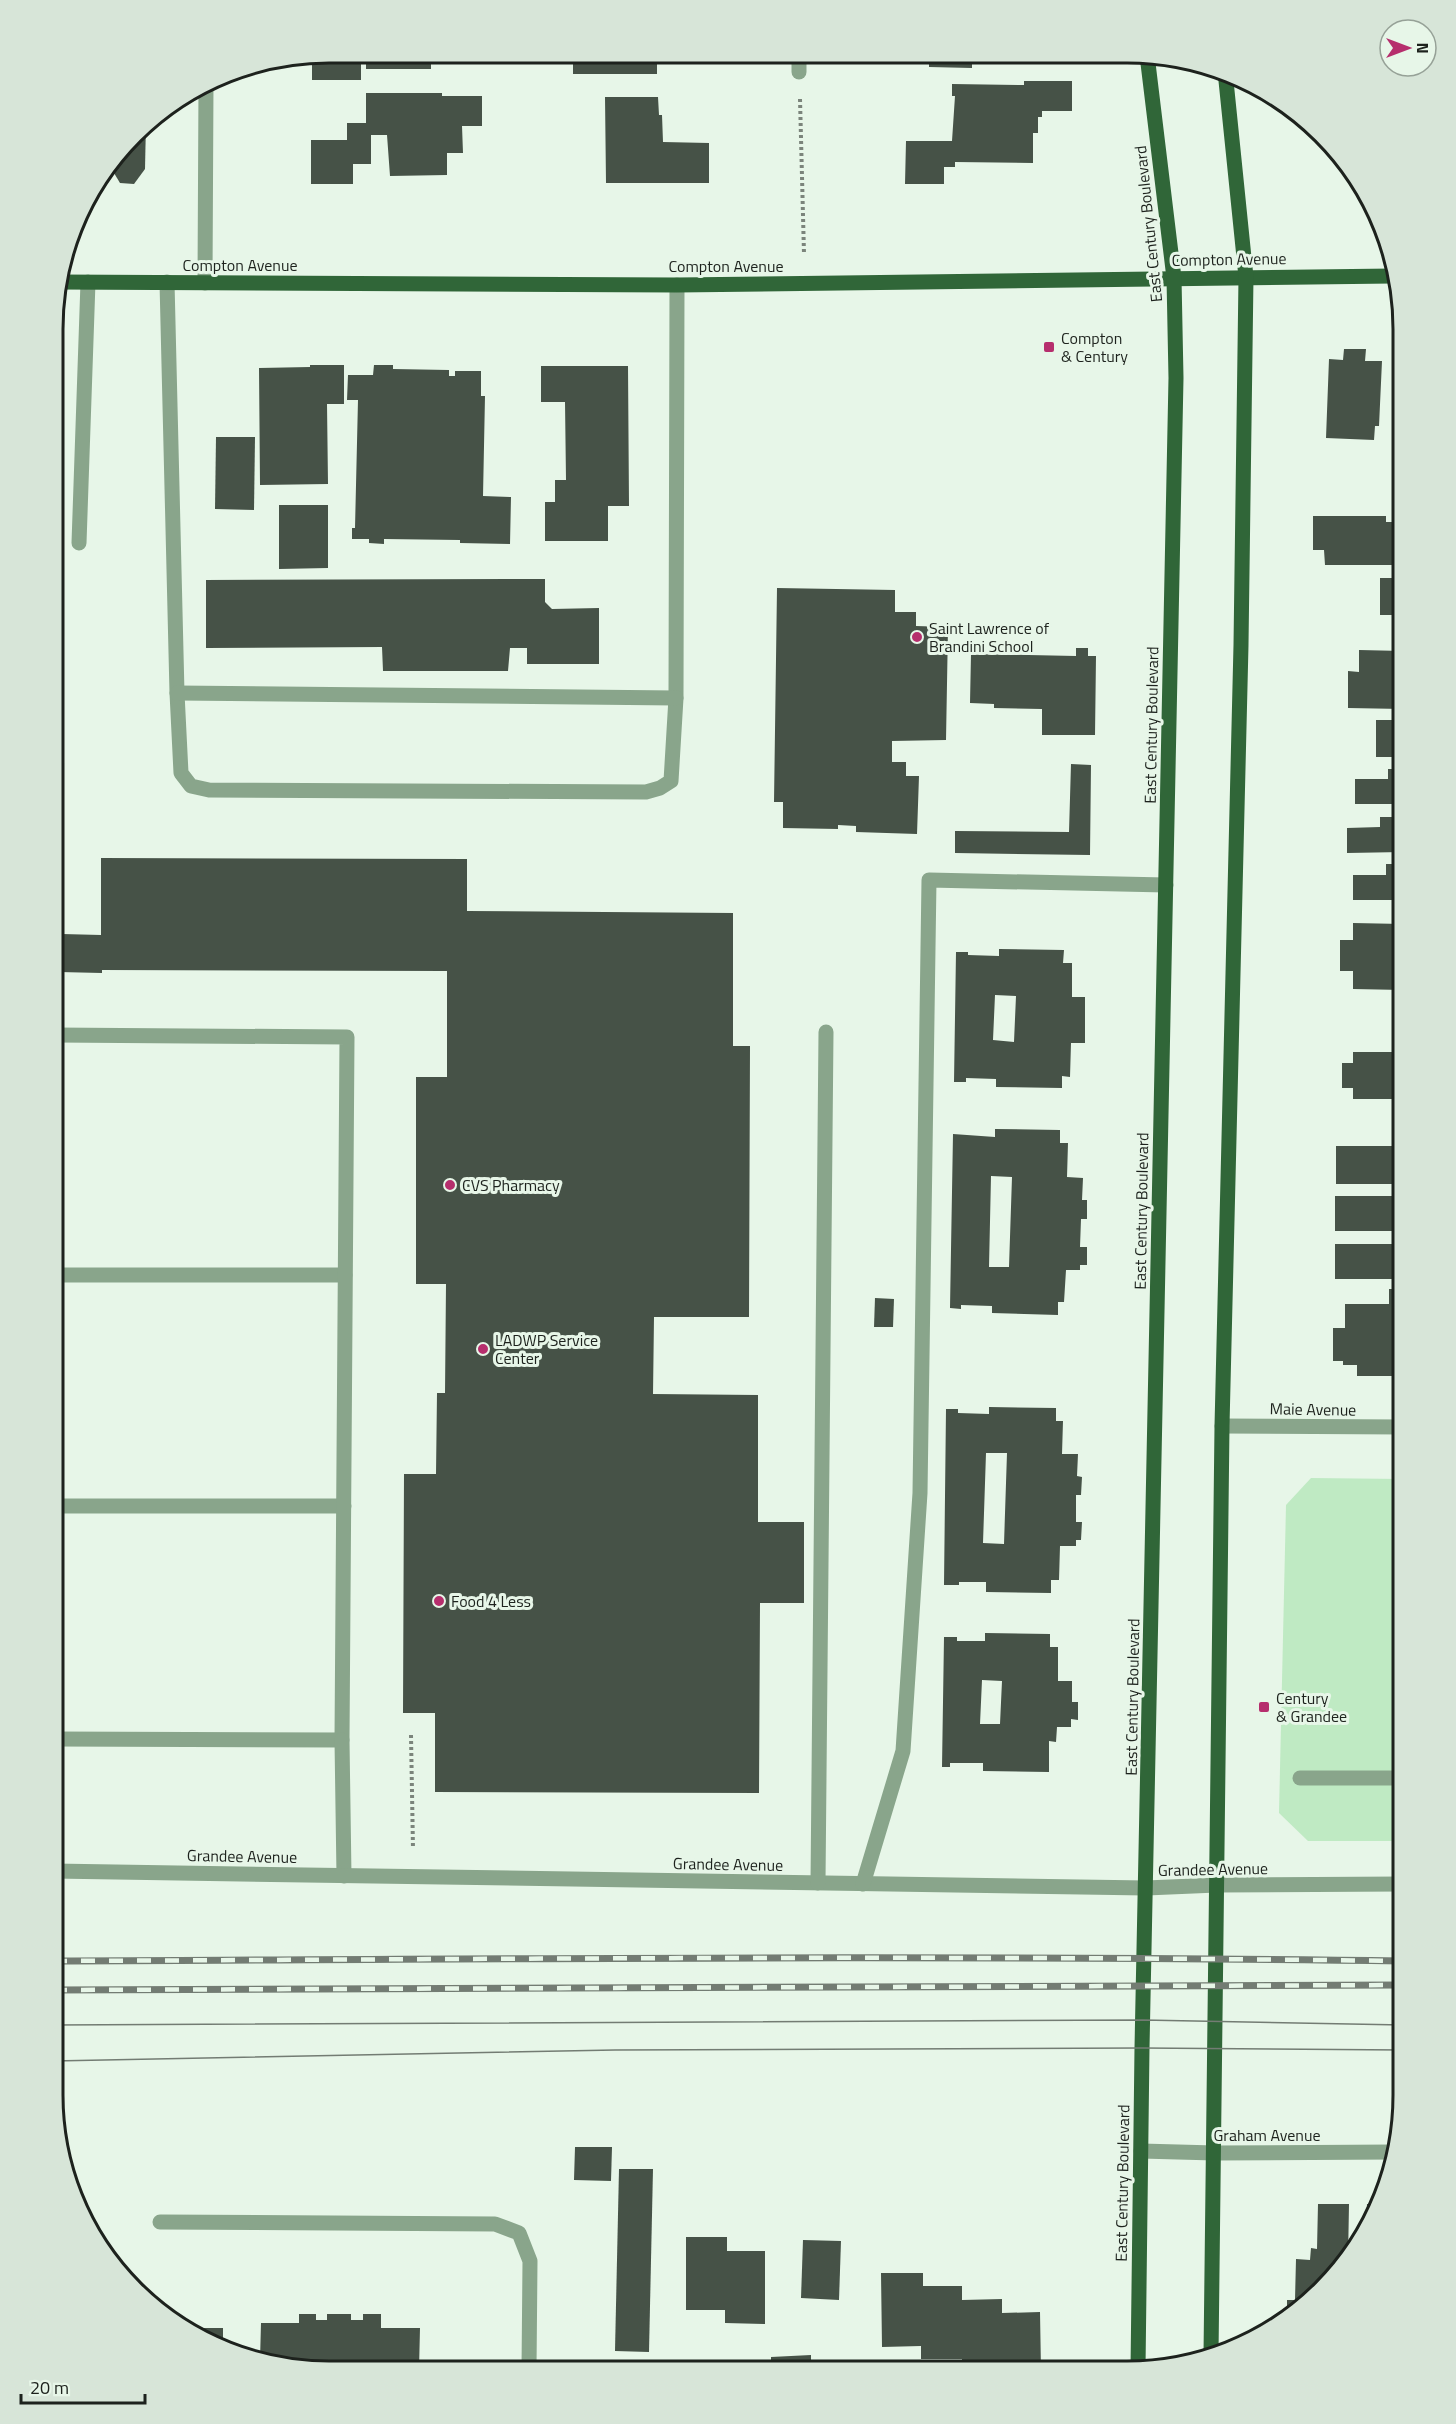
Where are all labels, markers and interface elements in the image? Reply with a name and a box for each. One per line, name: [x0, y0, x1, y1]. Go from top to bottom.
north arrow: [1378, 18, 1438, 78]
text: N: [1411, 42, 1435, 54]
street label: East Century Boulevard: [1128, 145, 1168, 303]
street label: Compton Avenue: [1171, 246, 1287, 272]
street label: Compton Avenue: [183, 253, 297, 277]
street label: Compton Avenue: [669, 254, 783, 278]
place label: Compton & Century: [1061, 326, 1128, 368]
marker: Compton & Century: [1042, 340, 1056, 354]
place label: Saint Lawrence of Brandini School: [929, 616, 1050, 658]
marker: Saint Lawrence of Brandini School: [910, 630, 924, 644]
street label: East Century Boulevard: [1138, 646, 1164, 804]
street label: East Century Boulevard: [1128, 1132, 1154, 1290]
place label: CVS Pharmacy: [462, 1173, 560, 1197]
marker: CVS Pharmacy: [443, 1178, 457, 1192]
place label: LADWP Service Center: [495, 1328, 598, 1370]
marker: LADWP Service Center: [476, 1342, 490, 1356]
street label: Maie Avenue: [1269, 1396, 1357, 1422]
place label: Food 4 Less: [451, 1589, 531, 1613]
marker: Food 4 Less: [432, 1594, 446, 1608]
street label: East Century Boulevard: [1119, 1618, 1145, 1776]
place label: Century & Grandee: [1276, 1686, 1347, 1728]
marker: Century & Grandee: [1257, 1700, 1271, 1714]
street label: Grandee Avenue: [187, 1843, 297, 1869]
street label: Grandee Avenue: [673, 1851, 783, 1877]
street label: Grandee Avenue: [1158, 1856, 1268, 1882]
street label: East Century Boulevard: [1109, 2104, 1135, 2262]
street label: Graham Avenue: [1214, 2123, 1320, 2147]
scale bar: [21, 2367, 146, 2405]
text: 20 m: [30, 2374, 69, 2401]

